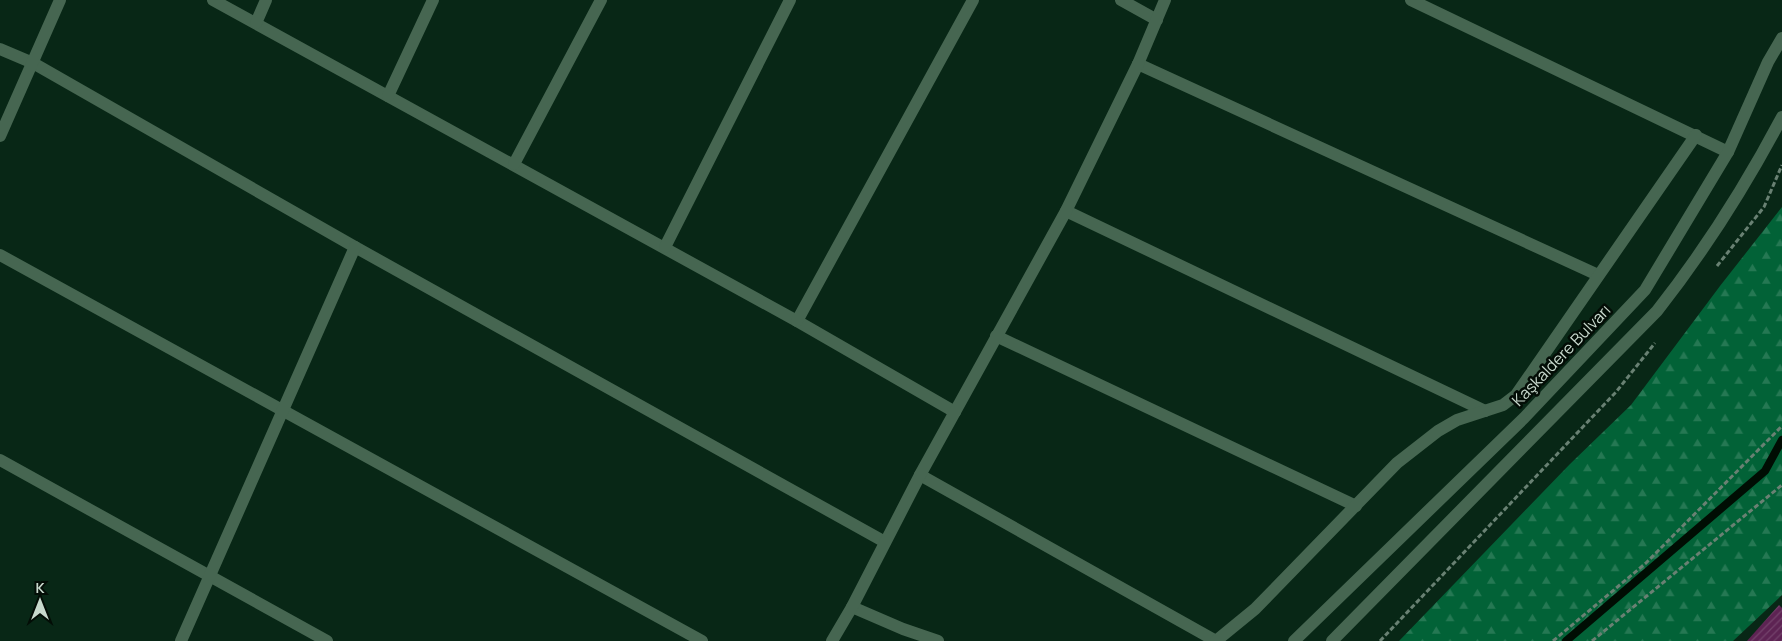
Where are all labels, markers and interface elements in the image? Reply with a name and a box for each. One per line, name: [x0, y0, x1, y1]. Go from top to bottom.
street label: Kaşkaldere Bulvarı: [1507, 299, 1615, 411]
north arrow: [15, 576, 65, 626]
text: K: [35, 578, 45, 597]

